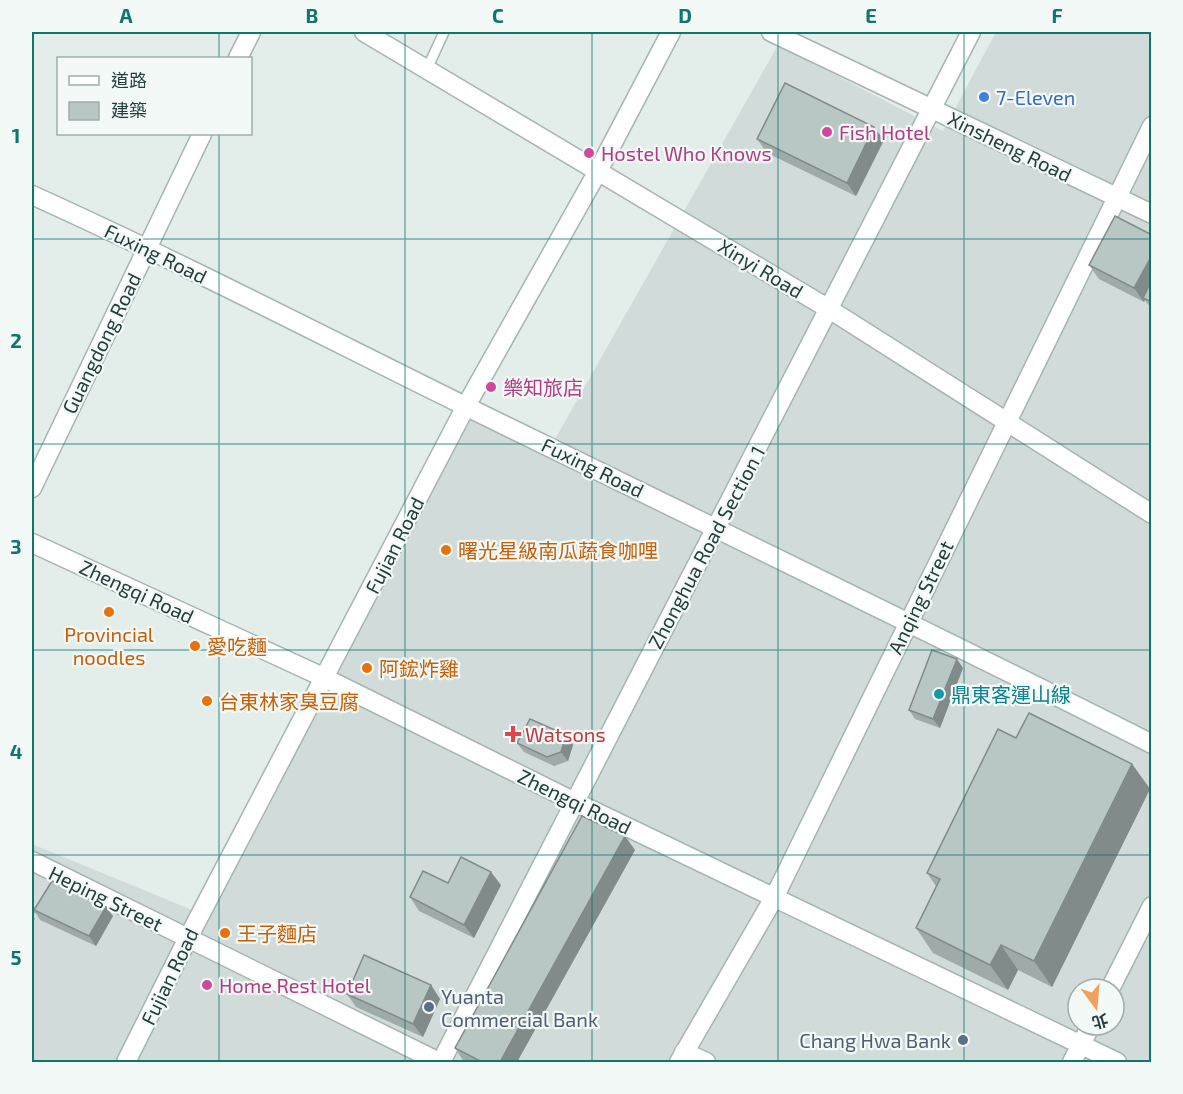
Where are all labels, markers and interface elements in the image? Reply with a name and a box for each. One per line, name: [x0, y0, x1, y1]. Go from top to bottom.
text: A: [119, 3, 133, 27]
text: B: [306, 3, 318, 27]
text: C: [492, 3, 504, 27]
text: D: [678, 3, 692, 27]
text: E: [865, 3, 877, 27]
text: F: [1051, 3, 1063, 27]
legend: [57, 57, 252, 135]
text: 道路: [111, 69, 147, 91]
place label: 7-Eleven: [996, 85, 1075, 109]
marker: 7-Eleven: [977, 90, 991, 104]
text: 建築: [111, 99, 147, 121]
street label: Xinsheng Road: [944, 106, 1076, 186]
place label: Fish Hotel: [839, 120, 930, 144]
text: 1: [12, 123, 20, 147]
marker: Fish Hotel: [820, 125, 834, 139]
place label: Hostel Who Knows: [601, 141, 772, 165]
marker: Hostel Who Knows: [582, 146, 596, 160]
street label: Fuxing Road: [101, 218, 211, 288]
street label: Xinyi Road: [714, 233, 808, 303]
street label: Guangdong Road: [57, 269, 145, 417]
text: 2: [10, 328, 22, 352]
place label: 樂知旅店: [503, 375, 583, 399]
marker: 樂知旅店: [484, 380, 498, 394]
street label: Fuxing Road: [538, 432, 648, 502]
street label: Zhonghua Road Section 1: [642, 442, 770, 652]
street label: Fujian Road: [359, 493, 429, 597]
text: 3: [10, 534, 22, 558]
street label: Anqing Street: [882, 536, 958, 658]
place label: 曙光星級南瓜蔬食咖哩: [458, 538, 658, 562]
marker: 曙光星級南瓜蔬食咖哩: [439, 543, 453, 557]
street label: Zhengqi Road: [76, 554, 198, 628]
marker: Provincial noodles: [102, 605, 116, 619]
place label: Provincial noodles: [64, 622, 154, 669]
place label: 愛吃麵: [207, 634, 267, 658]
marker: 愛吃麵: [188, 639, 202, 653]
place label: 阿鋐炸雞: [379, 656, 459, 680]
marker: 阿鋐炸雞: [360, 661, 374, 675]
place label: 鼎東客運山線: [951, 682, 1071, 706]
marker: 鼎東客運山線: [932, 687, 946, 701]
place label: 台東林家臭豆腐: [219, 689, 359, 713]
marker: 台東林家臭豆腐: [200, 694, 214, 708]
place label: Watsons: [525, 722, 606, 746]
marker: Watsons: [506, 727, 520, 741]
text: 4: [10, 739, 23, 763]
street label: Zhengqi Road: [514, 763, 636, 839]
street label: Heping Street: [45, 860, 167, 936]
place label: 王子麵店: [237, 921, 317, 945]
street label: Fujian Road: [135, 924, 203, 1028]
marker: 王子麵店: [218, 926, 232, 940]
text: 5: [10, 945, 22, 969]
place label: Home Rest Hotel: [219, 973, 371, 997]
north arrow: [1066, 977, 1126, 1037]
marker: Home Rest Hotel: [200, 978, 214, 992]
place label: Yuanta Commercial Bank: [441, 984, 598, 1031]
marker: Yuanta Commercial Bank: [422, 1000, 436, 1014]
text: 北: [1090, 1011, 1111, 1033]
place label: Chang Hwa Bank: [799, 1028, 951, 1052]
marker: Chang Hwa Bank: [956, 1033, 970, 1047]

